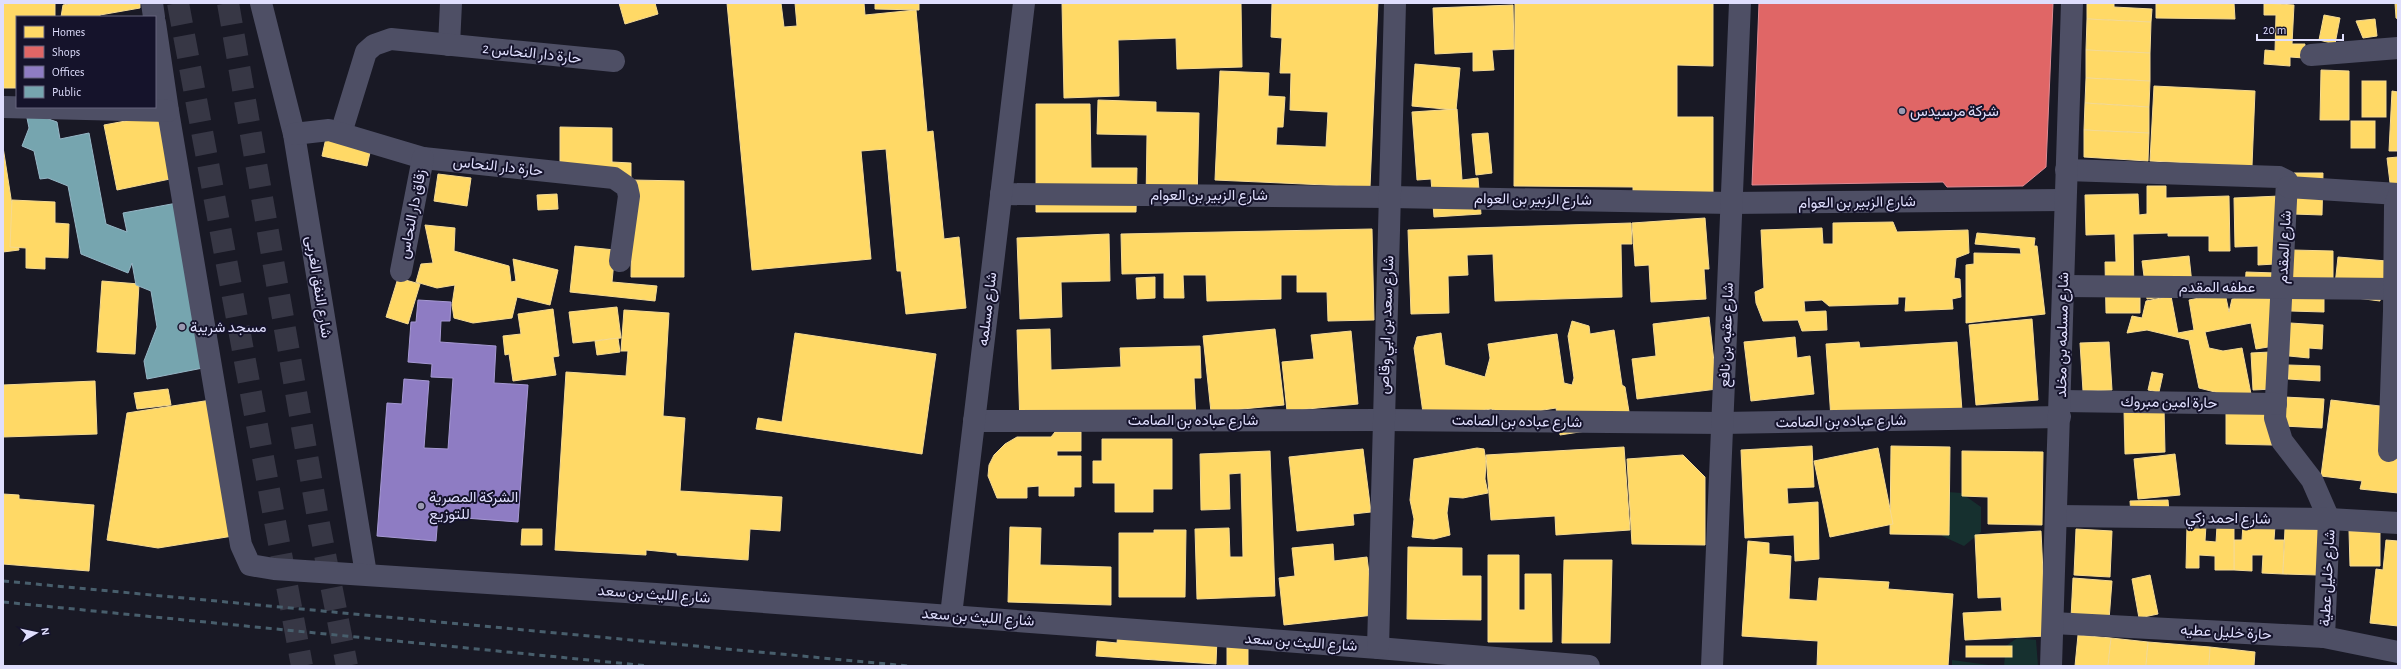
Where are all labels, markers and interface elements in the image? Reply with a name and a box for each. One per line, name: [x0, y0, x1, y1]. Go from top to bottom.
legend: [16, 16, 156, 108]
scale bar: [2257, 16, 2343, 42]
text: 20 m: [2263, 24, 2286, 36]
text: Homes: [52, 26, 85, 38]
street label: حارة دار النحاس 2: [481, 41, 582, 68]
text: Shops: [52, 46, 80, 58]
text: Offices: [52, 66, 85, 78]
text: Public: [52, 86, 81, 98]
place label: شركة مرسيدس: [1910, 104, 1999, 121]
marker: شركة مرسيدس: [1897, 106, 1907, 116]
street label: حارة دار النحاس: [452, 154, 544, 181]
street label: زقاق دار النحاس: [396, 168, 430, 260]
street label: شارع الزبير بن العوام: [1150, 188, 1268, 206]
street label: شارع الزبير بن العوام: [1474, 191, 1592, 211]
street label: شارع الزبير بن العوام: [1798, 194, 1916, 214]
street label: شارع المقدم: [2275, 210, 2297, 284]
street label: شارع النفق الغربى: [300, 235, 334, 340]
street label: شارع سعد بن ابي وقاص: [1377, 255, 1401, 395]
street label: شارع مسلمه: [976, 271, 1002, 347]
street label: شارع مسلمه بن مخلد: [2054, 272, 2074, 398]
street label: عطفه المقدم: [2179, 280, 2255, 297]
street label: شارع عقبه بن نافع: [1717, 282, 1739, 388]
place label: مسجد شريبة: [190, 320, 267, 336]
marker: مسجد شريبة: [177, 322, 187, 332]
street label: حارة امين مبروك: [2120, 394, 2218, 413]
street label: شارع عباده بن الصامت: [1128, 413, 1258, 431]
street label: شارع عباده بن الصامت: [1452, 413, 1583, 433]
street label: شارع عباده بن الصامت: [1776, 413, 1907, 433]
place label: الشركة المصرية للتوزيع: [429, 490, 518, 525]
marker: الشركة المصرية للتوزيع: [416, 501, 426, 511]
street label: شارع احمد زكي: [2185, 510, 2271, 532]
street label: شارع خليل عطية: [2317, 529, 2341, 627]
street label: شارع الليث بن سعد: [597, 583, 711, 609]
street label: شارع الليث بن سعد: [921, 606, 1035, 632]
north arrow: [16, 613, 56, 653]
street label: حارة خليل عطيه: [2180, 623, 2272, 643]
text: N: [39, 627, 51, 636]
street label: شارع الليث بن سعد: [1244, 631, 1358, 657]

